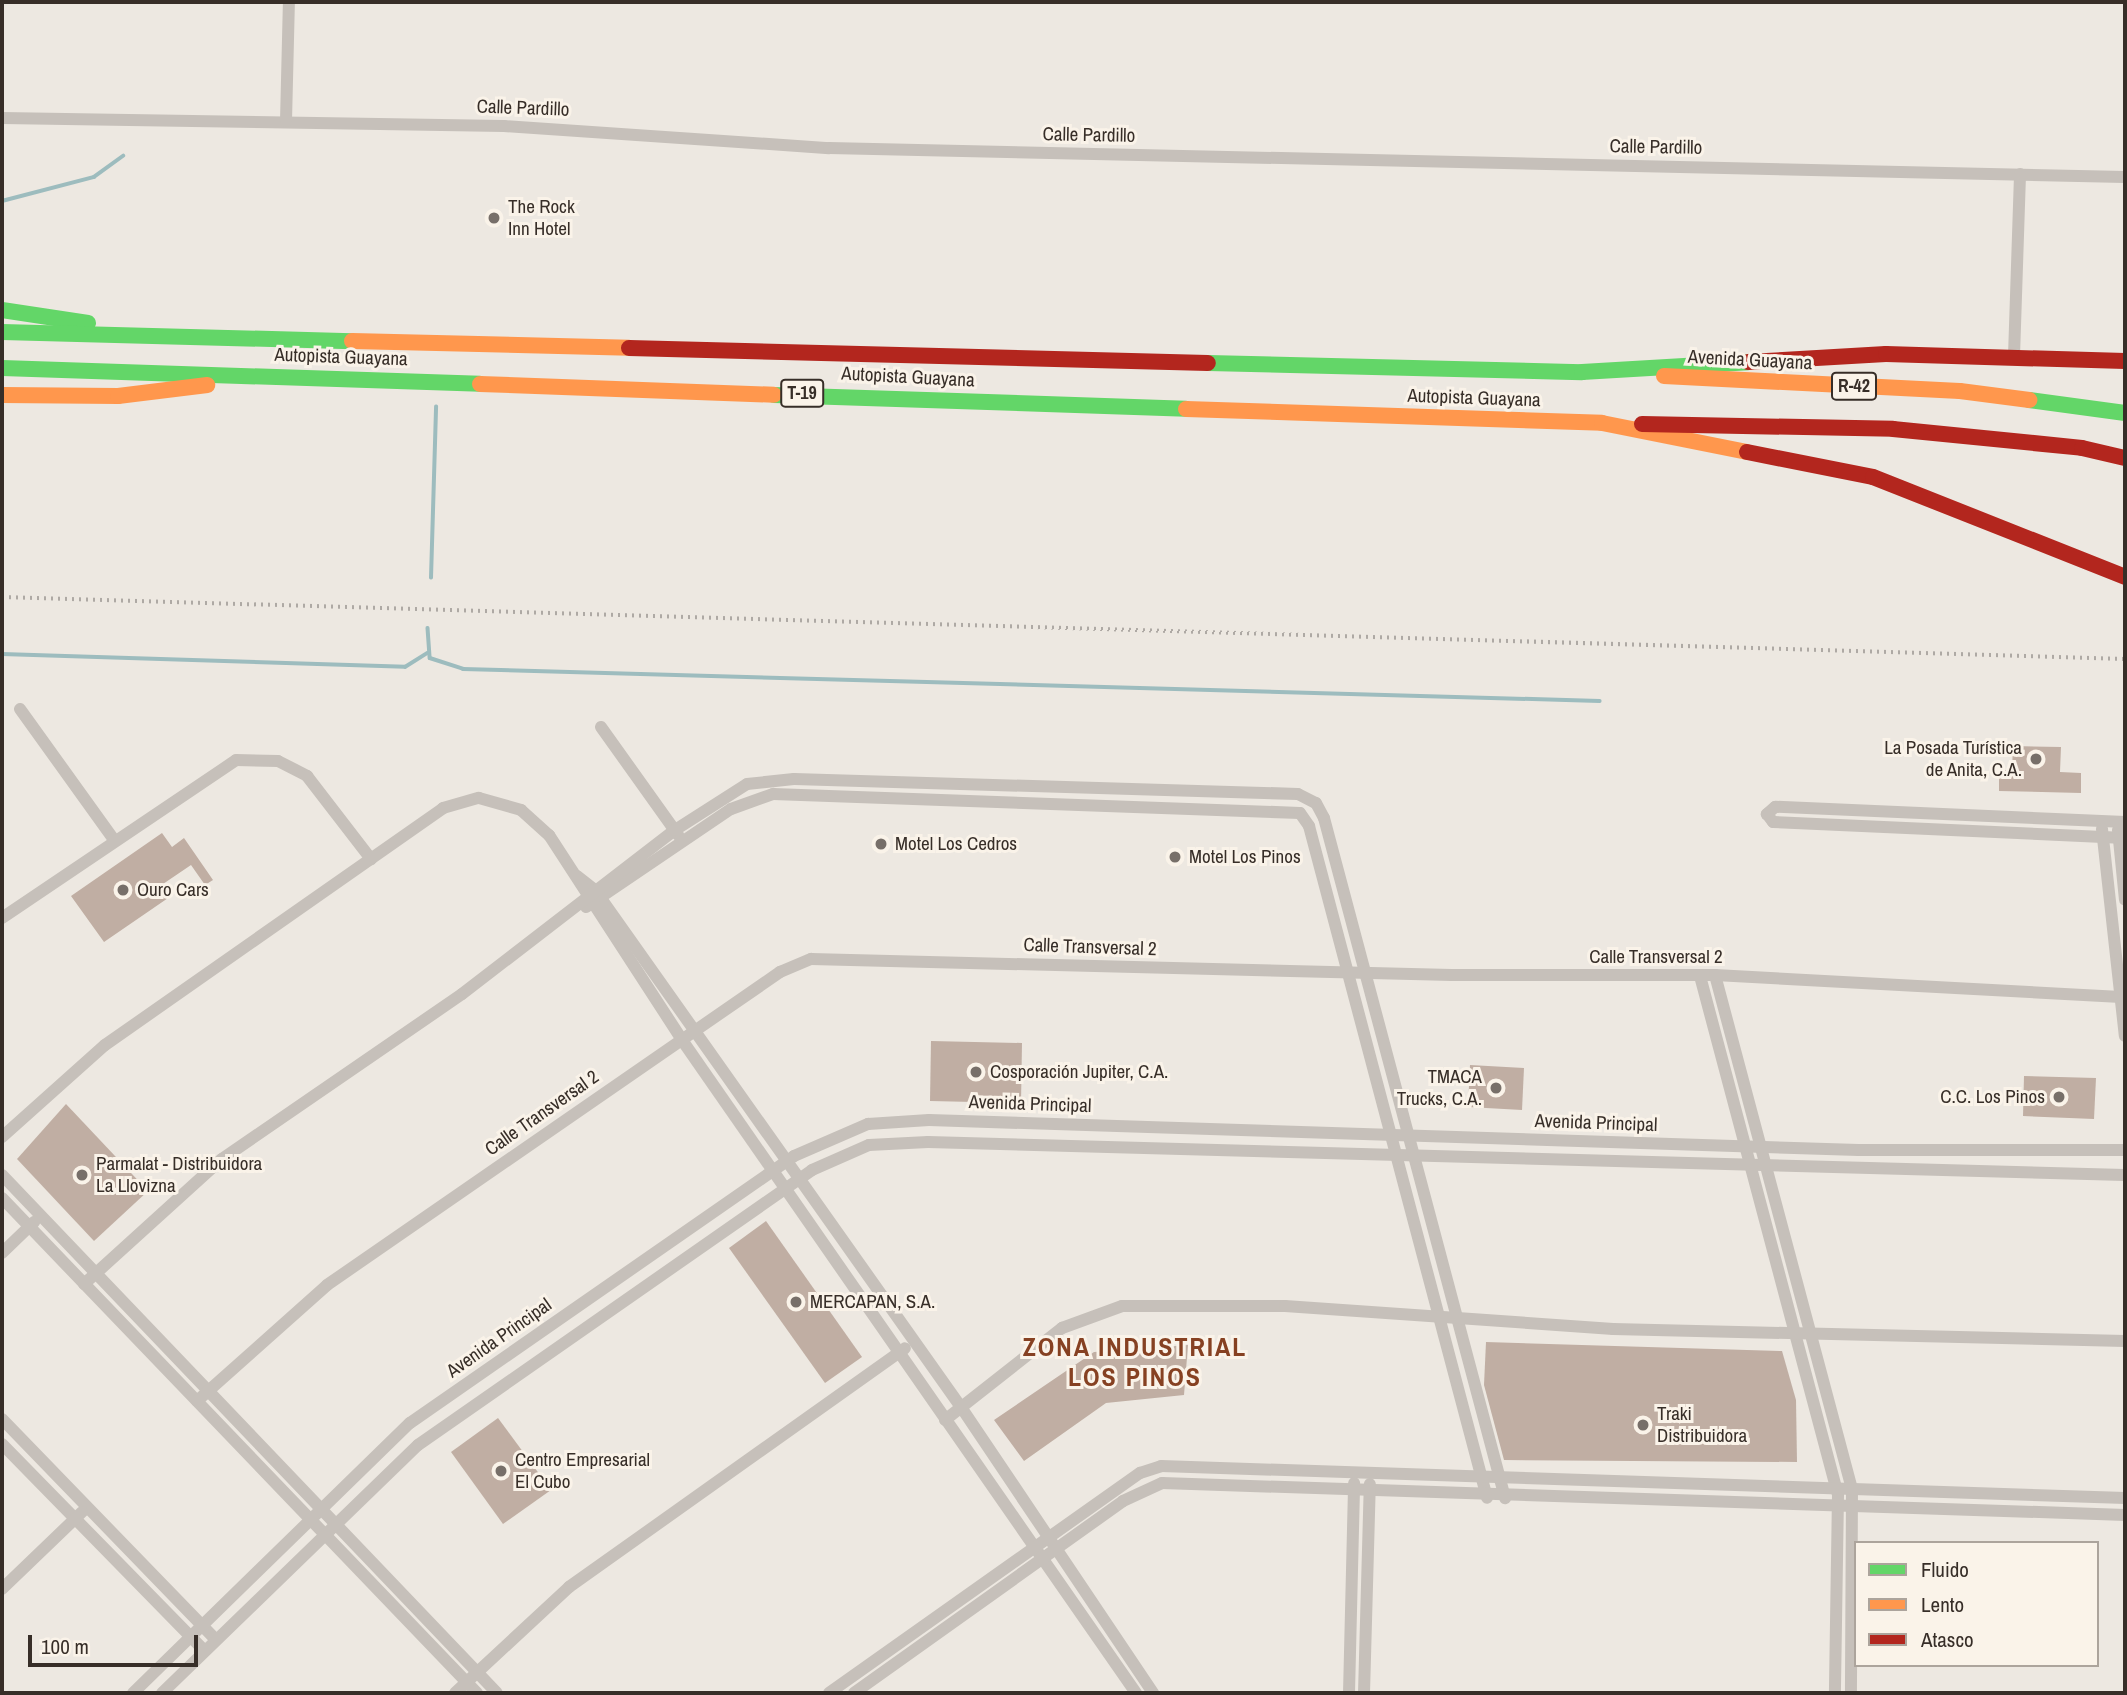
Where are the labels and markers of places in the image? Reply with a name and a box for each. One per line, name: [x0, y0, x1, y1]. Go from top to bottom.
place label: The Rock Inn Hotel: [508, 196, 575, 240]
marker: The Rock Inn Hotel: [486, 210, 502, 226]
place label: La Posada Turística de Anita, C.A.: [1884, 737, 2022, 781]
marker: La Posada Turística de Anita, C.A.: [2028, 751, 2044, 767]
place label: Motel Los Cedros: [895, 833, 1017, 855]
marker: Motel Los Cedros: [873, 836, 889, 852]
place label: Motel Los Pinos: [1189, 846, 1301, 868]
marker: Motel Los Pinos: [1167, 849, 1183, 865]
place label: Ouro Cars: [137, 879, 209, 901]
marker: Ouro Cars: [115, 882, 131, 898]
place label: Cosporación Jupiter, C.A.: [990, 1061, 1168, 1083]
marker: Cosporación Jupiter, C.A.: [968, 1064, 984, 1080]
place label: TMACA Trucks, C.A.: [1397, 1066, 1482, 1110]
marker: TMACA Trucks, C.A.: [1488, 1080, 1504, 1096]
place label: C.C. Los Pinos: [1940, 1086, 2045, 1108]
marker: C.C. Los Pinos: [2051, 1089, 2067, 1105]
place label: Parmalat - Distribuidora La Llovizna: [96, 1153, 262, 1197]
marker: Parmalat - Distribuidora La Llovizna: [74, 1167, 90, 1183]
place label: MERCAPAN, S.A.: [810, 1291, 935, 1313]
marker: MERCAPAN, S.A.: [788, 1294, 804, 1310]
place label: Traki Distribuidora: [1657, 1403, 1747, 1447]
marker: Traki Distribuidora: [1635, 1417, 1651, 1433]
place label: Centro Empresarial El Cubo: [515, 1449, 650, 1493]
marker: Centro Empresarial El Cubo: [493, 1463, 509, 1479]

